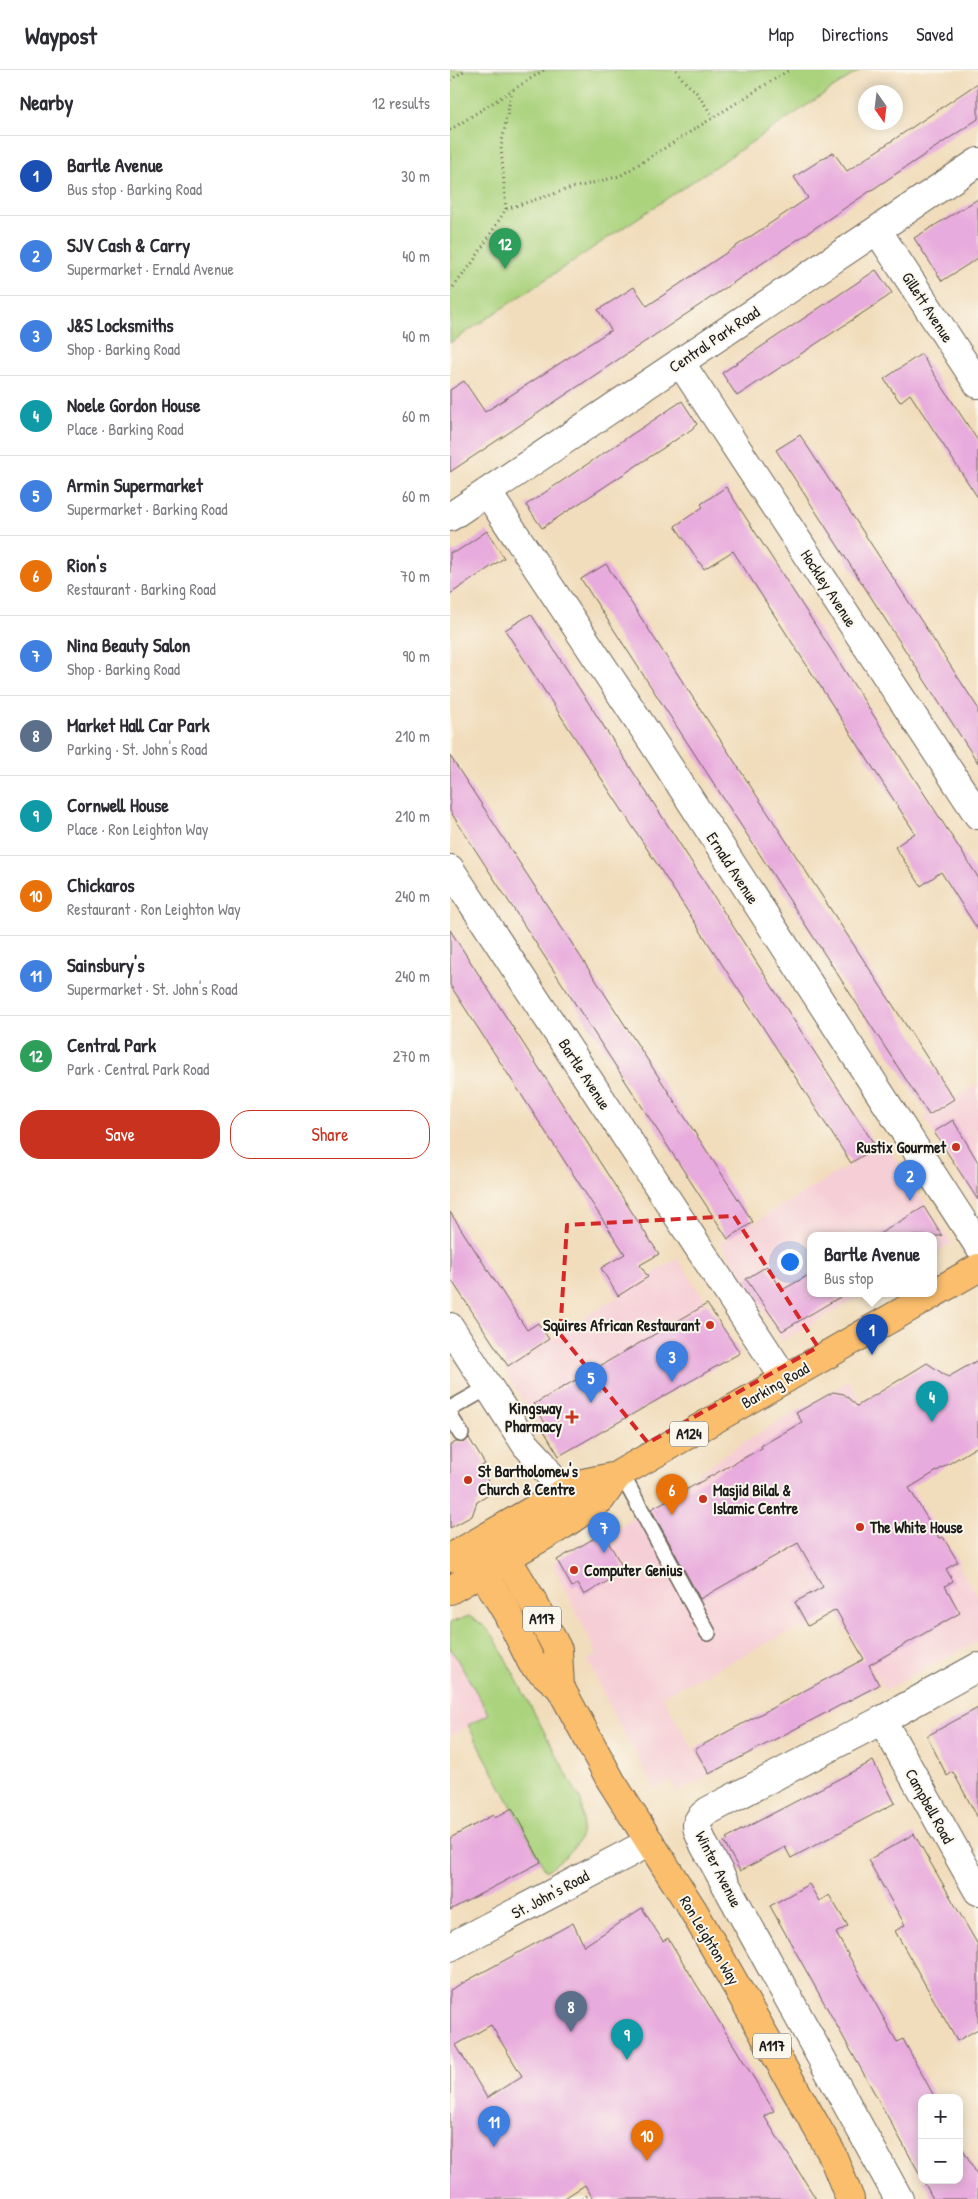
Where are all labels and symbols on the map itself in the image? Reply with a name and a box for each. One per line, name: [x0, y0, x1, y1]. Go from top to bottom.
north arrow: [858, 85, 903, 130]
pin: 12: [489, 228, 521, 269]
street label: Gillett Avenue: [897, 268, 959, 347]
street label: Central Park Road: [664, 301, 764, 377]
street label: Hockley Avenue: [796, 545, 863, 632]
street label: Ernald Avenue: [702, 828, 765, 909]
street label: Bartle Avenue: [554, 1034, 617, 1114]
place label: Rustix Gourmet: [857, 1136, 946, 1158]
marker: Rustix Gourmet: [950, 1141, 962, 1153]
pin: 2: [894, 1160, 926, 1201]
your location: [777, 1249, 803, 1275]
place label: Squires African Restaurant: [543, 1314, 700, 1337]
pin: 1: [856, 1314, 888, 1355]
marker: Squires African Restaurant: [704, 1319, 716, 1331]
pin: 3: [656, 1341, 688, 1382]
street label: Barking Road: [737, 1357, 813, 1413]
pin: 5: [575, 1362, 607, 1403]
pin: 4: [916, 1381, 948, 1422]
place label: Kingsway Pharmacy: [505, 1397, 562, 1438]
marker: Kingsway Pharmacy: [566, 1411, 578, 1423]
road number: A124: [670, 1422, 708, 1446]
place label: St Bartholomew's Church & Centre: [478, 1460, 579, 1500]
marker: St Bartholomew's Church & Centre: [462, 1474, 474, 1486]
pin: 6: [656, 1474, 688, 1515]
place label: Masjid Bilal & Islamic Centre: [713, 1479, 799, 1519]
marker: Masjid Bilal & Islamic Centre: [697, 1493, 709, 1505]
pin: 7: [588, 1512, 620, 1553]
place label: The White House: [869, 1516, 963, 1538]
marker: The White House: [854, 1521, 866, 1533]
place label: Computer Genius: [584, 1559, 683, 1582]
marker: Computer Genius: [568, 1564, 580, 1576]
road number: A117: [523, 1606, 561, 1632]
street label: Campbell Road: [900, 1765, 960, 1847]
street label: Winter Avenue: [690, 1827, 748, 1912]
street label: St. John's Road: [507, 1864, 593, 1924]
street label: Ron Leighton Way: [675, 1891, 745, 1989]
pin: 8: [555, 1991, 587, 2032]
pin: 9: [611, 2019, 643, 2060]
road number: A117: [753, 2034, 791, 2058]
pin: 11: [478, 2106, 510, 2147]
pin: 10: [631, 2120, 663, 2161]

